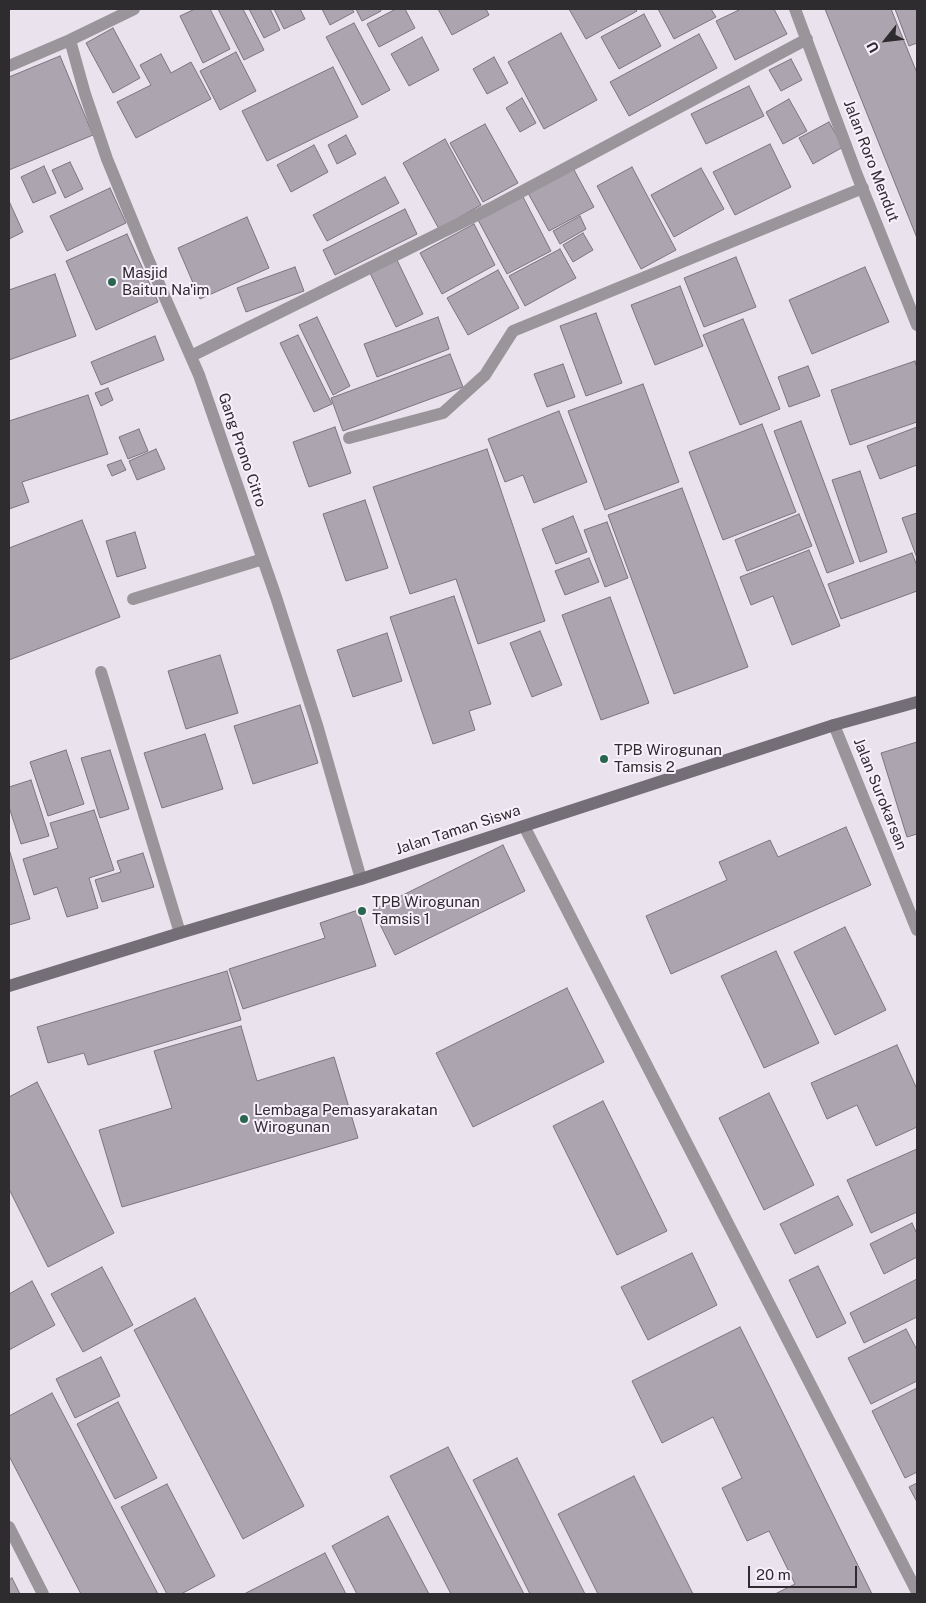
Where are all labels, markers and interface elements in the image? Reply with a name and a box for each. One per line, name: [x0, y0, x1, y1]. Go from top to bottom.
north arrow: [861, 15, 911, 65]
text: U: [863, 39, 882, 56]
street label: Jalan Roro Mendut: [839, 97, 903, 225]
place label: Masjid Baitun Na'im: [122, 264, 209, 299]
marker: Masjid Baitun Na'im: [106, 276, 118, 288]
street label: Gang Prono Citro: [214, 391, 270, 509]
street label: Jalan Surokarsan: [849, 735, 911, 853]
place label: TPB Wirogunan Tamsis 2: [614, 741, 722, 776]
marker: TPB Wirogunan Tamsis 2: [598, 753, 610, 765]
street label: Jalan Taman Siswa: [393, 801, 523, 859]
place label: TPB Wirogunan Tamsis 1: [372, 893, 480, 928]
marker: TPB Wirogunan Tamsis 1: [356, 905, 368, 917]
place label: Lembaga Pemasyarakatan Wirogunan: [254, 1101, 438, 1136]
marker: Lembaga Pemasyarakatan Wirogunan: [238, 1113, 250, 1125]
scale bar: [751, 1556, 860, 1588]
text: 20 m: [756, 1566, 791, 1583]

